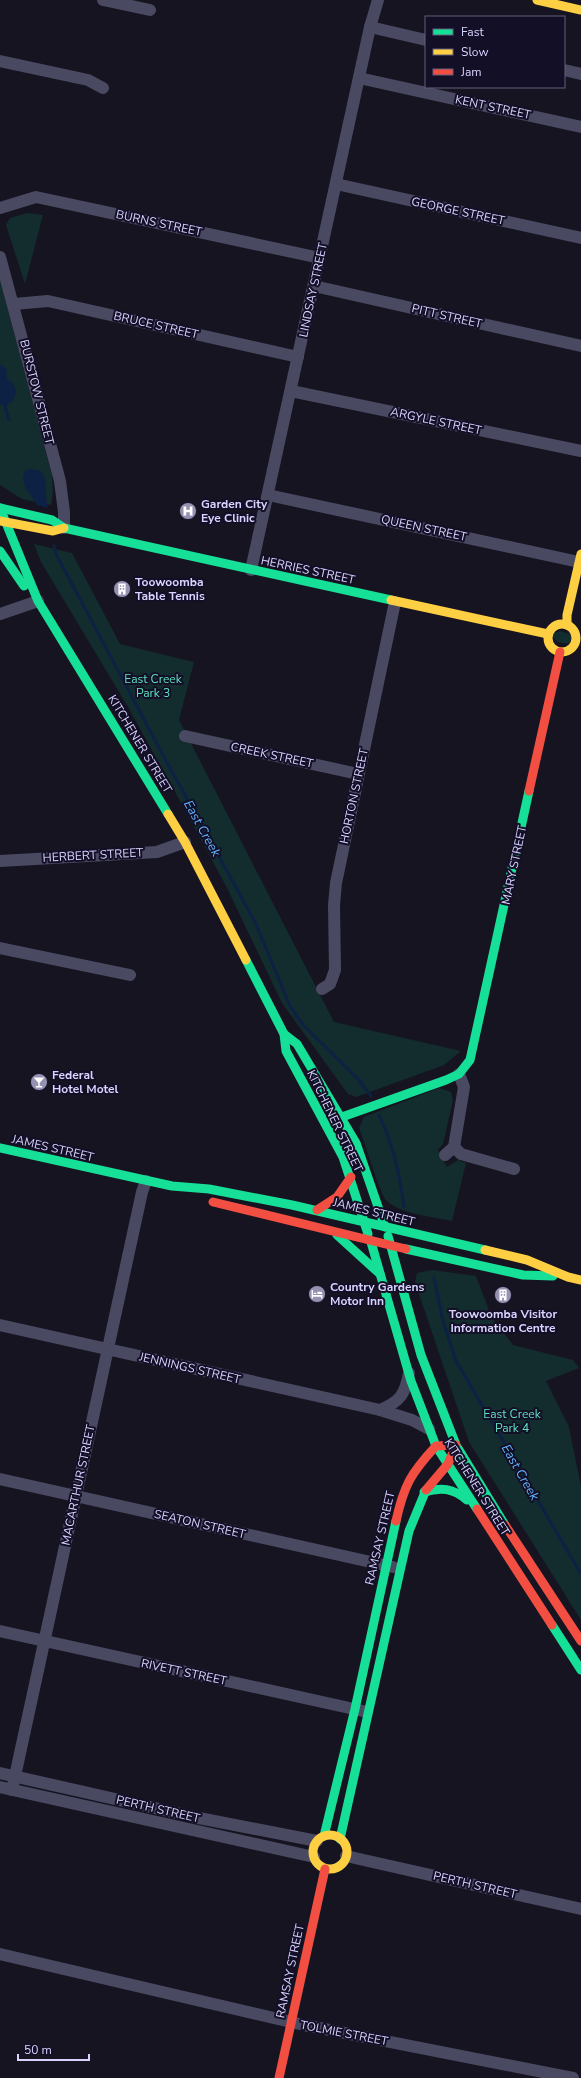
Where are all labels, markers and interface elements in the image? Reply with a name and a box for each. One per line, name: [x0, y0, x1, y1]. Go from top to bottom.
legend: [425, 16, 565, 88]
text: Fast: [461, 24, 484, 40]
text: Slow: [461, 44, 489, 60]
text: Jam: [460, 64, 482, 80]
street label: KENT STREET: [454, 91, 533, 123]
street label: GEORGE STREET: [410, 193, 507, 229]
street label: BURNS STREET: [114, 206, 204, 240]
street label: LINDSAY STREET: [295, 240, 331, 339]
street label: PITT STREET: [410, 300, 485, 332]
street label: BRUCE STREET: [112, 307, 201, 343]
street label: BURSTOW STREET: [16, 338, 58, 447]
street label: ARGYLE STREET: [389, 404, 484, 439]
place label: Garden City Eye Clinic: [201, 496, 268, 526]
hospital icon: Garden City Eye Clinic: [178, 501, 198, 521]
street label: QUEEN STREET: [380, 511, 469, 545]
street label: HERRIES STREET: [259, 552, 357, 588]
place label: Toowoomba Table Tennis: [135, 574, 205, 604]
building icon: Toowoomba Table Tennis: [112, 579, 132, 599]
park label: East Creek Park 3: [124, 671, 183, 701]
street label: KITCHENER STREET: [104, 692, 176, 797]
street label: CREEK STREET: [229, 738, 316, 772]
street label: HORTON STREET: [336, 746, 372, 845]
water label: East Creek: [179, 797, 225, 860]
street label: MARY STREET: [498, 823, 530, 906]
street label: HERBERT STREET: [42, 844, 145, 866]
place label: Federal Hotel Motel: [52, 1067, 119, 1097]
street label: KITCHENER STREET: [303, 1067, 367, 1176]
bar icon: Federal Hotel Motel: [29, 1072, 49, 1092]
street label: JAMES STREET: [9, 1131, 96, 1165]
street label: JAMES STREET: [330, 1194, 417, 1230]
place label: Country Gardens Motor Inn: [330, 1279, 425, 1309]
hotel icon: Country Gardens Motor Inn: [307, 1284, 327, 1304]
building icon: Toowoomba Visitor Information Centre: [493, 1285, 513, 1305]
place label: Toowoomba Visitor Information Centre: [449, 1306, 557, 1336]
street label: JENNINGS STREET: [137, 1348, 243, 1388]
park label: East Creek Park 4: [483, 1406, 542, 1436]
street label: MACARTHUR STREET: [57, 1422, 99, 1547]
street label: KITCHENER STREET: [441, 1435, 514, 1539]
water label: East Creek: [497, 1441, 544, 1504]
street label: RAMSAY STREET: [361, 1489, 399, 1587]
street label: SEATON STREET: [153, 1506, 248, 1542]
street label: RIVETT STREET: [140, 1655, 229, 1689]
street label: PERTH STREET: [115, 1792, 202, 1827]
street label: PERTH STREET: [432, 1868, 519, 1903]
street label: RAMSAY STREET: [272, 1922, 308, 2020]
street label: TOLMIE STREET: [299, 2017, 390, 2050]
scale bar: [18, 2036, 89, 2062]
text: 50 m: [24, 2042, 52, 2058]

